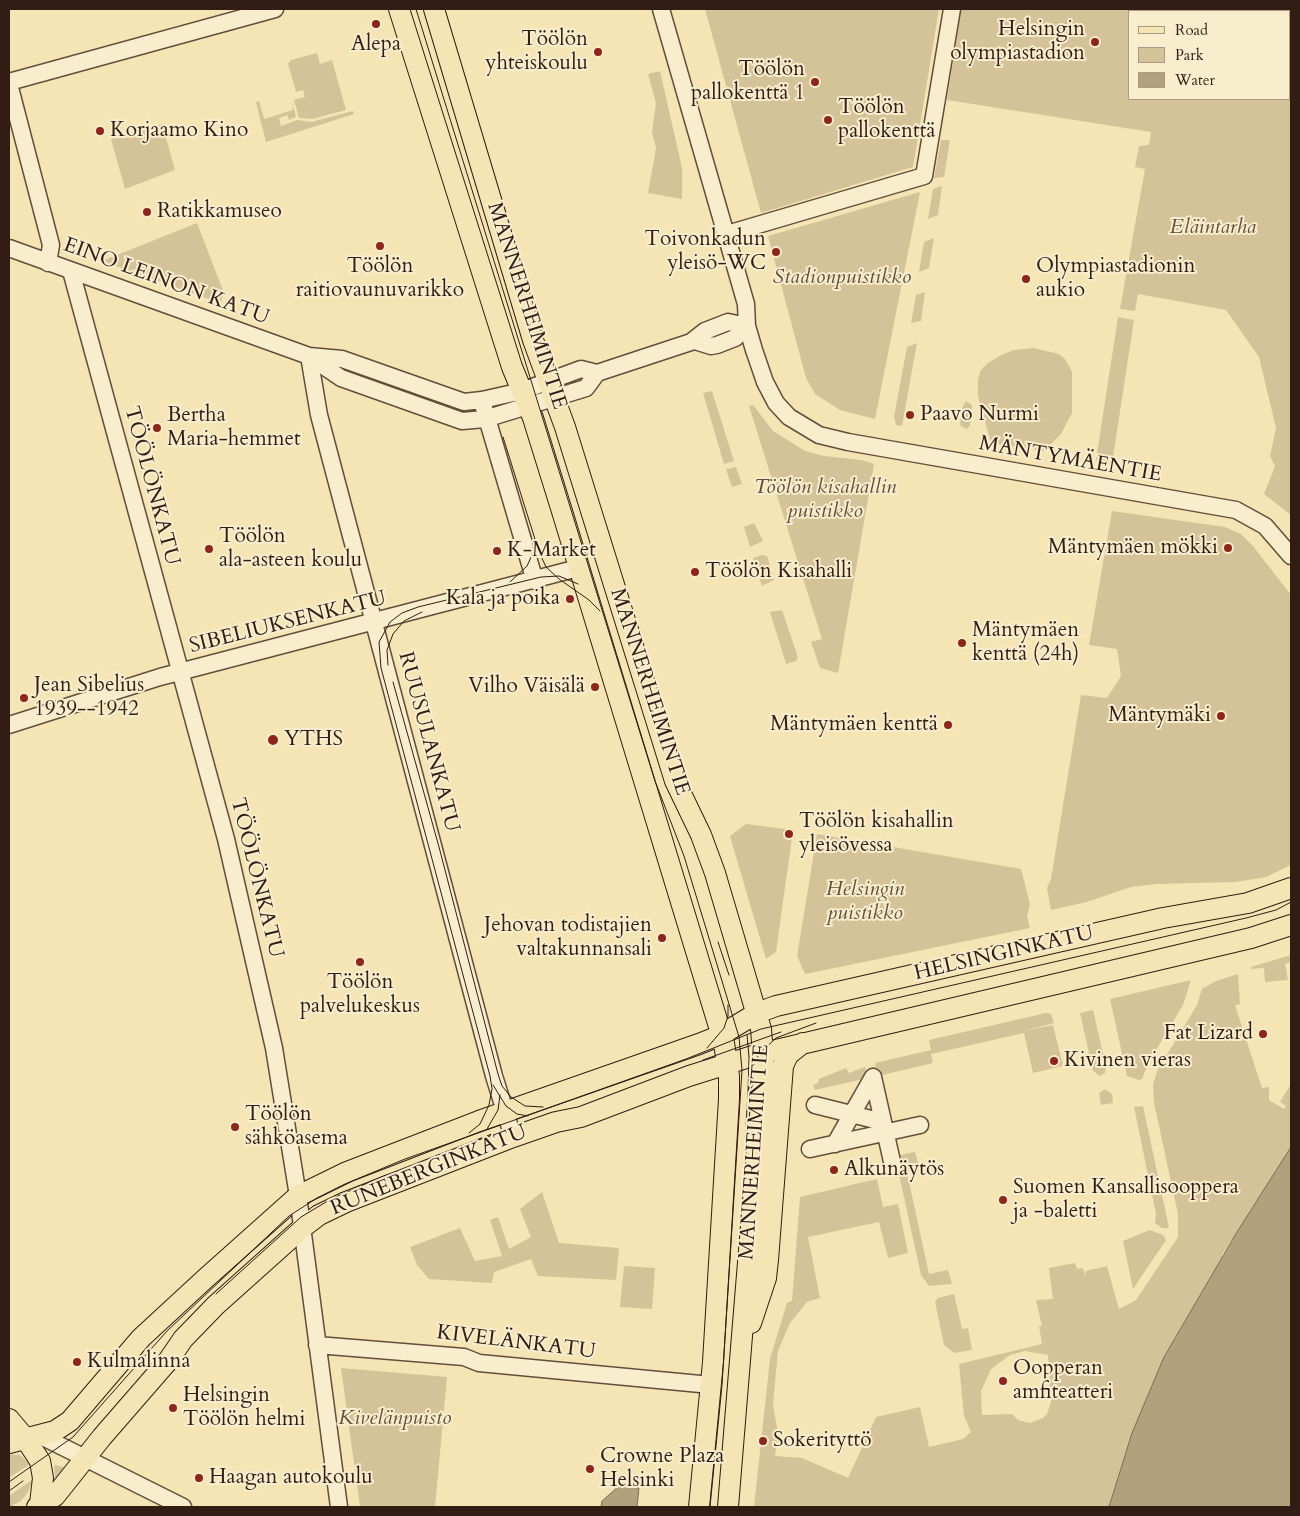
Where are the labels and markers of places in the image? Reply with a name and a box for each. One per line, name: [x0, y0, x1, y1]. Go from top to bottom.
place label: Helsingin olympiastadion: [950, 17, 1085, 67]
marker: Alepa: [370, 18, 382, 30]
place label: Töölön yhteiskoulu: [485, 27, 588, 77]
place label: Alepa: [351, 32, 401, 58]
marker: Helsingin olympiastadion: [1089, 36, 1101, 48]
marker: Töölön yhteiskoulu: [592, 46, 604, 58]
place label: Töölön pallokenttä 1: [691, 57, 805, 107]
marker: Töölön pallokenttä 1: [809, 76, 821, 88]
place label: Töölön pallokenttä: [838, 95, 936, 145]
marker: Töölön pallokenttä: [822, 114, 834, 126]
place label: Korjaamo Kino: [110, 118, 248, 144]
marker: Korjaamo Kino: [94, 125, 106, 137]
place label: Ratikkamuseo: [157, 199, 282, 225]
marker: Ratikkamuseo: [141, 206, 153, 218]
place label: Toivonkadun yleisö-WC: [644, 227, 766, 277]
marker: Töölön raitiovaunuvarikko: [374, 240, 386, 252]
marker: Toivonkadun yleisö-WC: [770, 246, 782, 258]
place label: Töölön raitiovaunuvarikko: [296, 254, 464, 304]
place label: Olympiastadionin aukio: [1036, 254, 1195, 304]
marker: Olympiastadionin aukio: [1020, 273, 1032, 285]
place label: Paavo Nurmi: [920, 402, 1039, 428]
place label: Bertha Maria-hemmet: [167, 403, 301, 453]
marker: Paavo Nurmi: [904, 409, 916, 421]
marker: Bertha Maria-hemmet: [151, 422, 163, 434]
place label: Töölön ala-asteen koulu: [219, 524, 362, 574]
place label: Mäntymäen mökki: [1048, 535, 1218, 561]
place label: K-Market: [507, 538, 596, 564]
marker: Mäntymäen mökki: [1222, 542, 1234, 554]
marker: Töölön ala-asteen koulu: [203, 543, 215, 555]
marker: K-Market: [491, 545, 503, 557]
place label: Töölön Kisahalli: [705, 559, 852, 585]
marker: Töölön Kisahalli: [689, 566, 701, 578]
place label: Kala ja poika: [446, 586, 560, 612]
marker: Kala ja poika: [564, 593, 576, 605]
place label: Mäntymäen kenttä (24h): [972, 618, 1079, 668]
marker: Mäntymäen kenttä (24h): [956, 637, 968, 649]
place label: Jean Sibelius 1939--1942: [34, 673, 144, 723]
place label: Vilho Väisälä: [468, 674, 585, 700]
marker: Vilho Väisälä: [589, 681, 601, 693]
marker: Jean Sibelius 1939--1942: [18, 692, 30, 704]
place label: Mäntymäki: [1108, 703, 1211, 729]
marker: Mäntymäki: [1215, 710, 1227, 722]
place label: Mäntymäen kenttä: [770, 712, 938, 738]
marker: Mäntymäen kenttä: [942, 719, 954, 731]
place label: YTHS: [284, 727, 343, 753]
marker: YTHS: [266, 733, 280, 747]
place label: Töölön kisahallin yleisövessa: [799, 809, 954, 859]
marker: Töölön kisahallin yleisövessa: [783, 828, 795, 840]
place label: Jehovan todistajien valtakunnansali: [484, 913, 652, 963]
marker: Jehovan todistajien valtakunnansali: [656, 932, 668, 944]
marker: Töölön palvelukeskus: [354, 956, 366, 968]
place label: Töölön palvelukeskus: [300, 970, 420, 1020]
place label: Fat Lizard: [1164, 1021, 1253, 1047]
marker: Fat Lizard: [1257, 1028, 1269, 1040]
place label: Kivinen vieras: [1064, 1048, 1191, 1074]
marker: Kivinen vieras: [1048, 1055, 1060, 1067]
place label: Töölön sähköasema: [245, 1102, 348, 1152]
marker: Töölön sähköasema: [229, 1121, 241, 1133]
place label: Alkunäytös: [844, 1157, 944, 1183]
marker: Alkunäytös: [828, 1164, 840, 1176]
place label: Suomen Kansallisooppera ja -baletti: [1013, 1175, 1239, 1225]
marker: Suomen Kansallisooppera ja -baletti: [997, 1194, 1009, 1206]
place label: Kulmalinna: [87, 1349, 191, 1375]
marker: Kulmalinna: [71, 1356, 83, 1368]
place label: Oopperan amfiteatteri: [1013, 1356, 1113, 1406]
marker: Oopperan amfiteatteri: [997, 1375, 1009, 1387]
place label: Helsingin Töölön helmi: [183, 1383, 305, 1433]
marker: Helsingin Töölön helmi: [167, 1402, 179, 1414]
place label: Sokerityttö: [773, 1428, 872, 1454]
marker: Sokerityttö: [757, 1435, 769, 1447]
place label: Crowne Plaza Helsinki: [600, 1444, 724, 1494]
marker: Crowne Plaza Helsinki: [584, 1463, 596, 1475]
place label: Haagan autokoulu: [209, 1465, 373, 1491]
marker: Haagan autokoulu: [193, 1472, 205, 1484]

